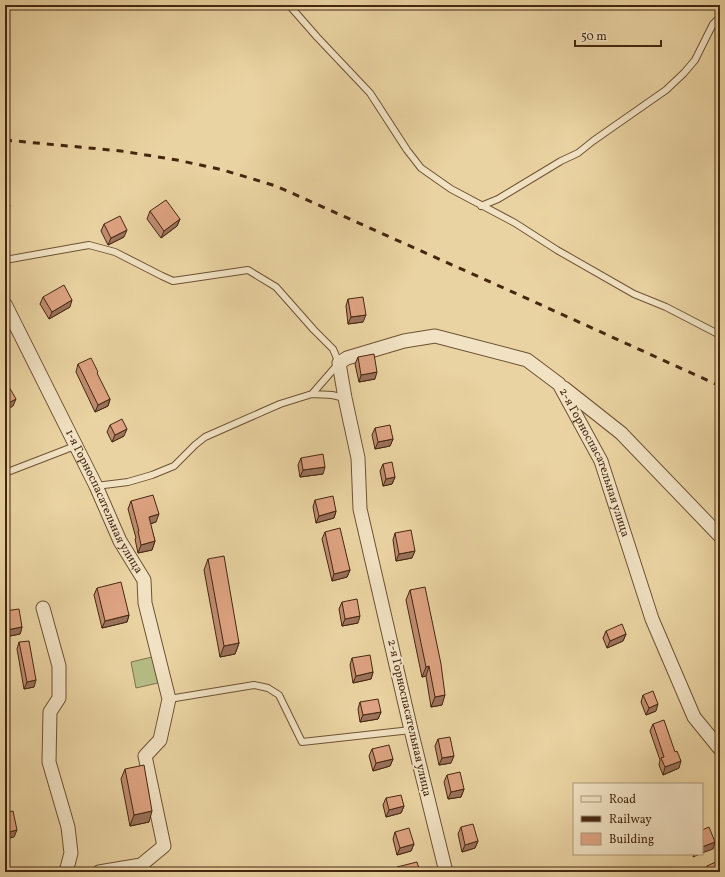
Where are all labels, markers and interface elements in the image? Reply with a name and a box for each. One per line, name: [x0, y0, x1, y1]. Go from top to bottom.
scale bar: [575, 22, 661, 48]
text: 50 m: [581, 29, 607, 45]
street label: 2-я Горноспасательная улица: [555, 385, 633, 539]
street label: 1-я Горноспасательная улица: [61, 427, 146, 577]
street label: 2-я Горноспасательная улица: [383, 638, 435, 798]
legend: [573, 783, 703, 855]
text: Road: [609, 792, 636, 808]
text: Railway: [609, 812, 652, 828]
text: Building: [609, 832, 654, 848]

